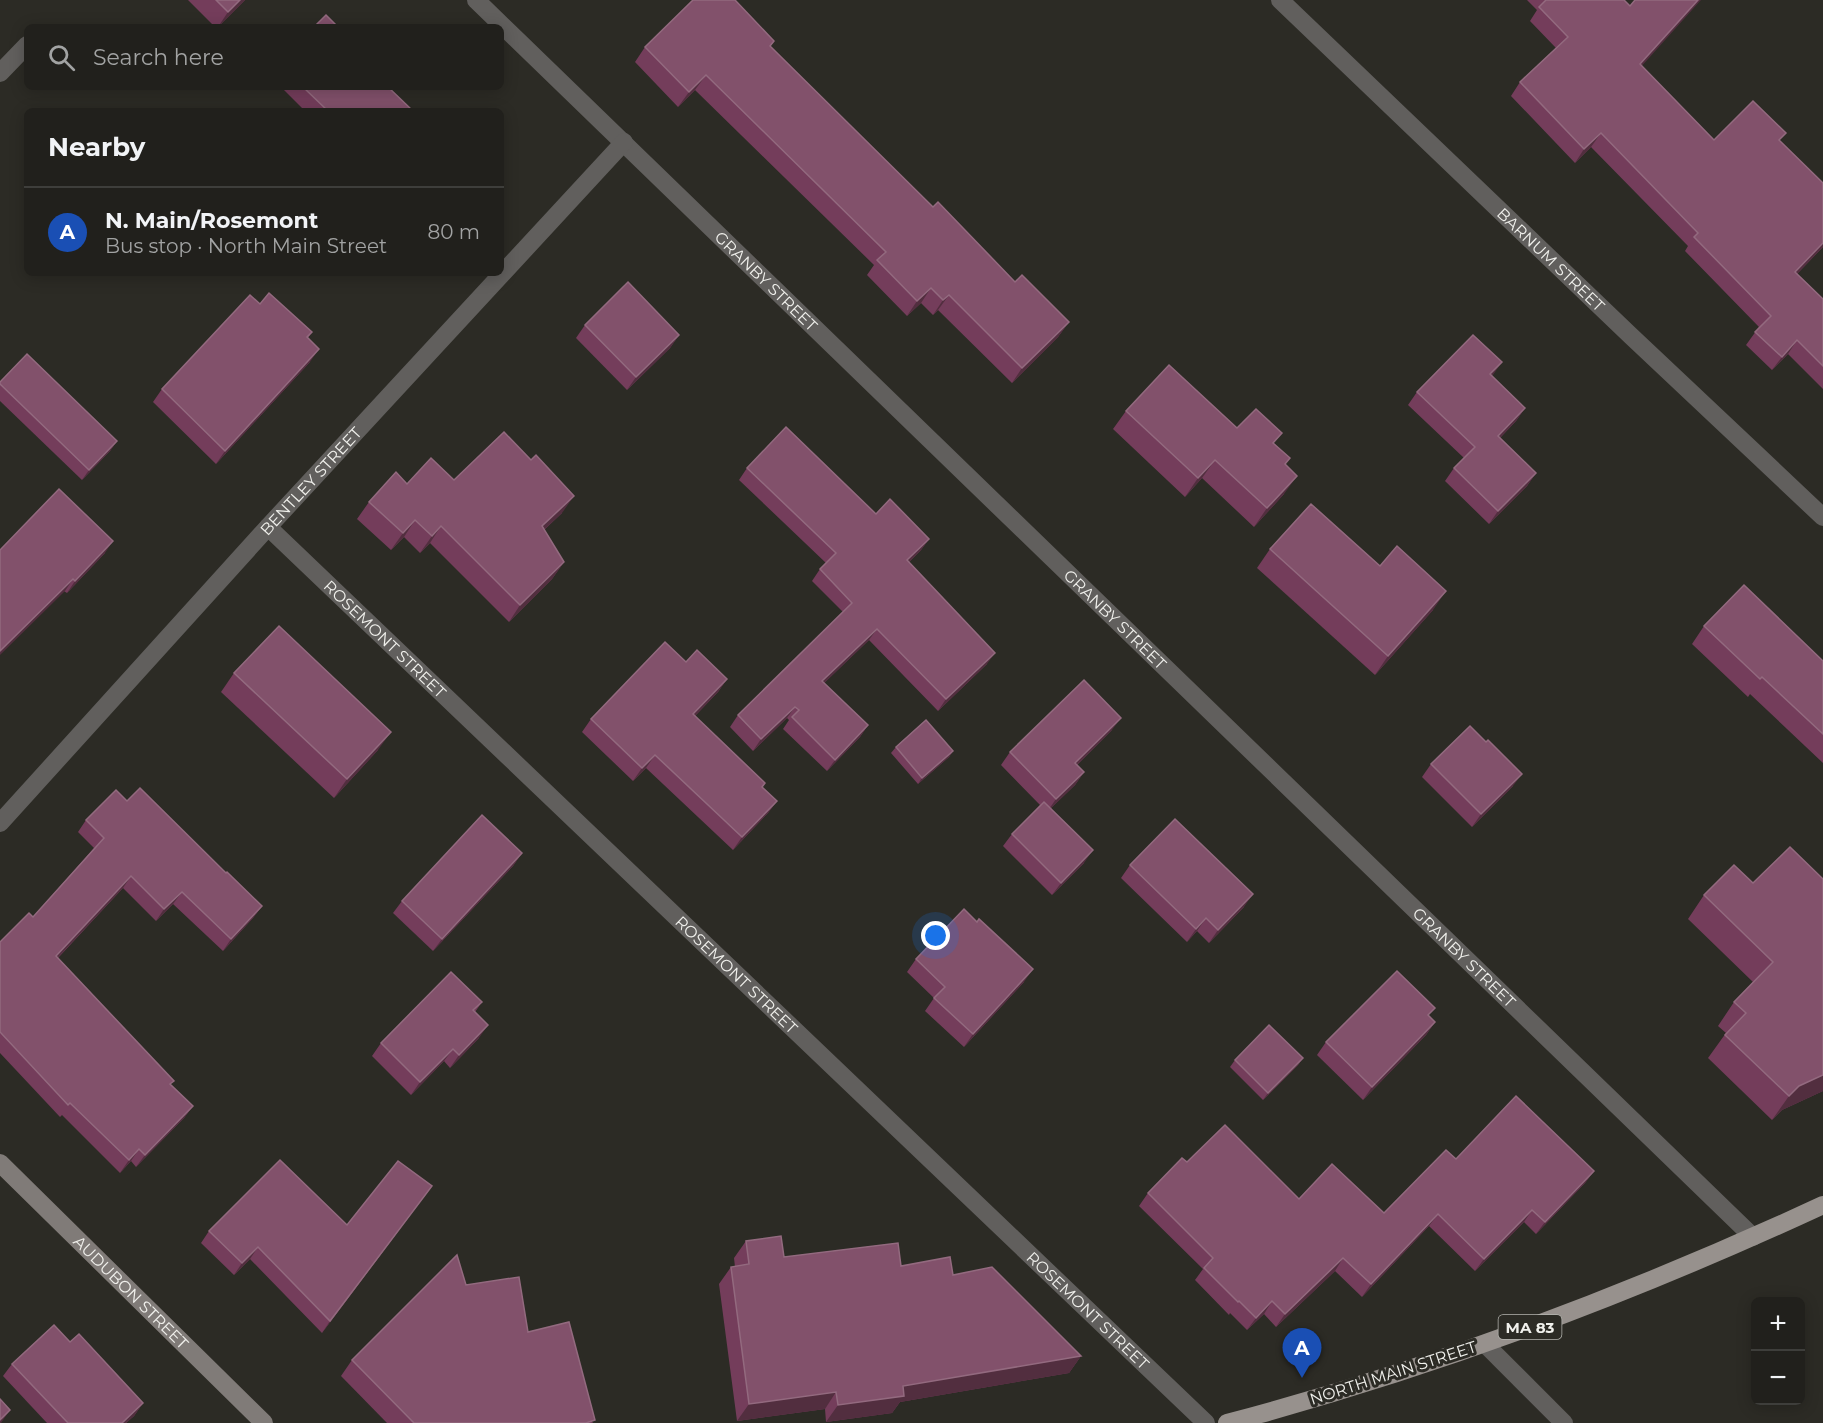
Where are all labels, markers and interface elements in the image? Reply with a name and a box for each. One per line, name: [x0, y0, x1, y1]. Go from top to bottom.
search box: [24, 24, 504, 90]
icon: search: [45, 41, 78, 74]
text: Search here: [93, 44, 224, 71]
text: Nearby: [48, 131, 145, 163]
street label: BARNUM STREET: [1493, 204, 1609, 316]
text: N. Main/Rosemont: [105, 207, 318, 234]
text: A: [60, 220, 75, 244]
text: 80 m: [428, 220, 480, 244]
street label: GRANBY STREET: [711, 227, 822, 336]
text: Bus stop · North Main Street: [105, 234, 387, 258]
street label: BENTLEY STREET: [256, 422, 366, 539]
street label: GRANBY STREET: [1060, 565, 1171, 674]
street label: ROSEMONT STREET: [320, 576, 451, 702]
street label: GRANBY STREET: [1409, 903, 1520, 1012]
street label: ROSEMONT STREET: [672, 912, 802, 1038]
your location: [921, 921, 950, 950]
street label: AUDUBON STREET: [70, 1231, 193, 1353]
street label: ROSEMONT STREET: [1023, 1248, 1154, 1374]
map controls: [1751, 1297, 1805, 1405]
button: +: [1751, 1297, 1805, 1351]
road number: MA 83: [1498, 1315, 1562, 1339]
pin: A: [1282, 1328, 1322, 1378]
street label: NORTH MAIN STREET: [1307, 1337, 1479, 1409]
button: −: [1751, 1351, 1805, 1405]

